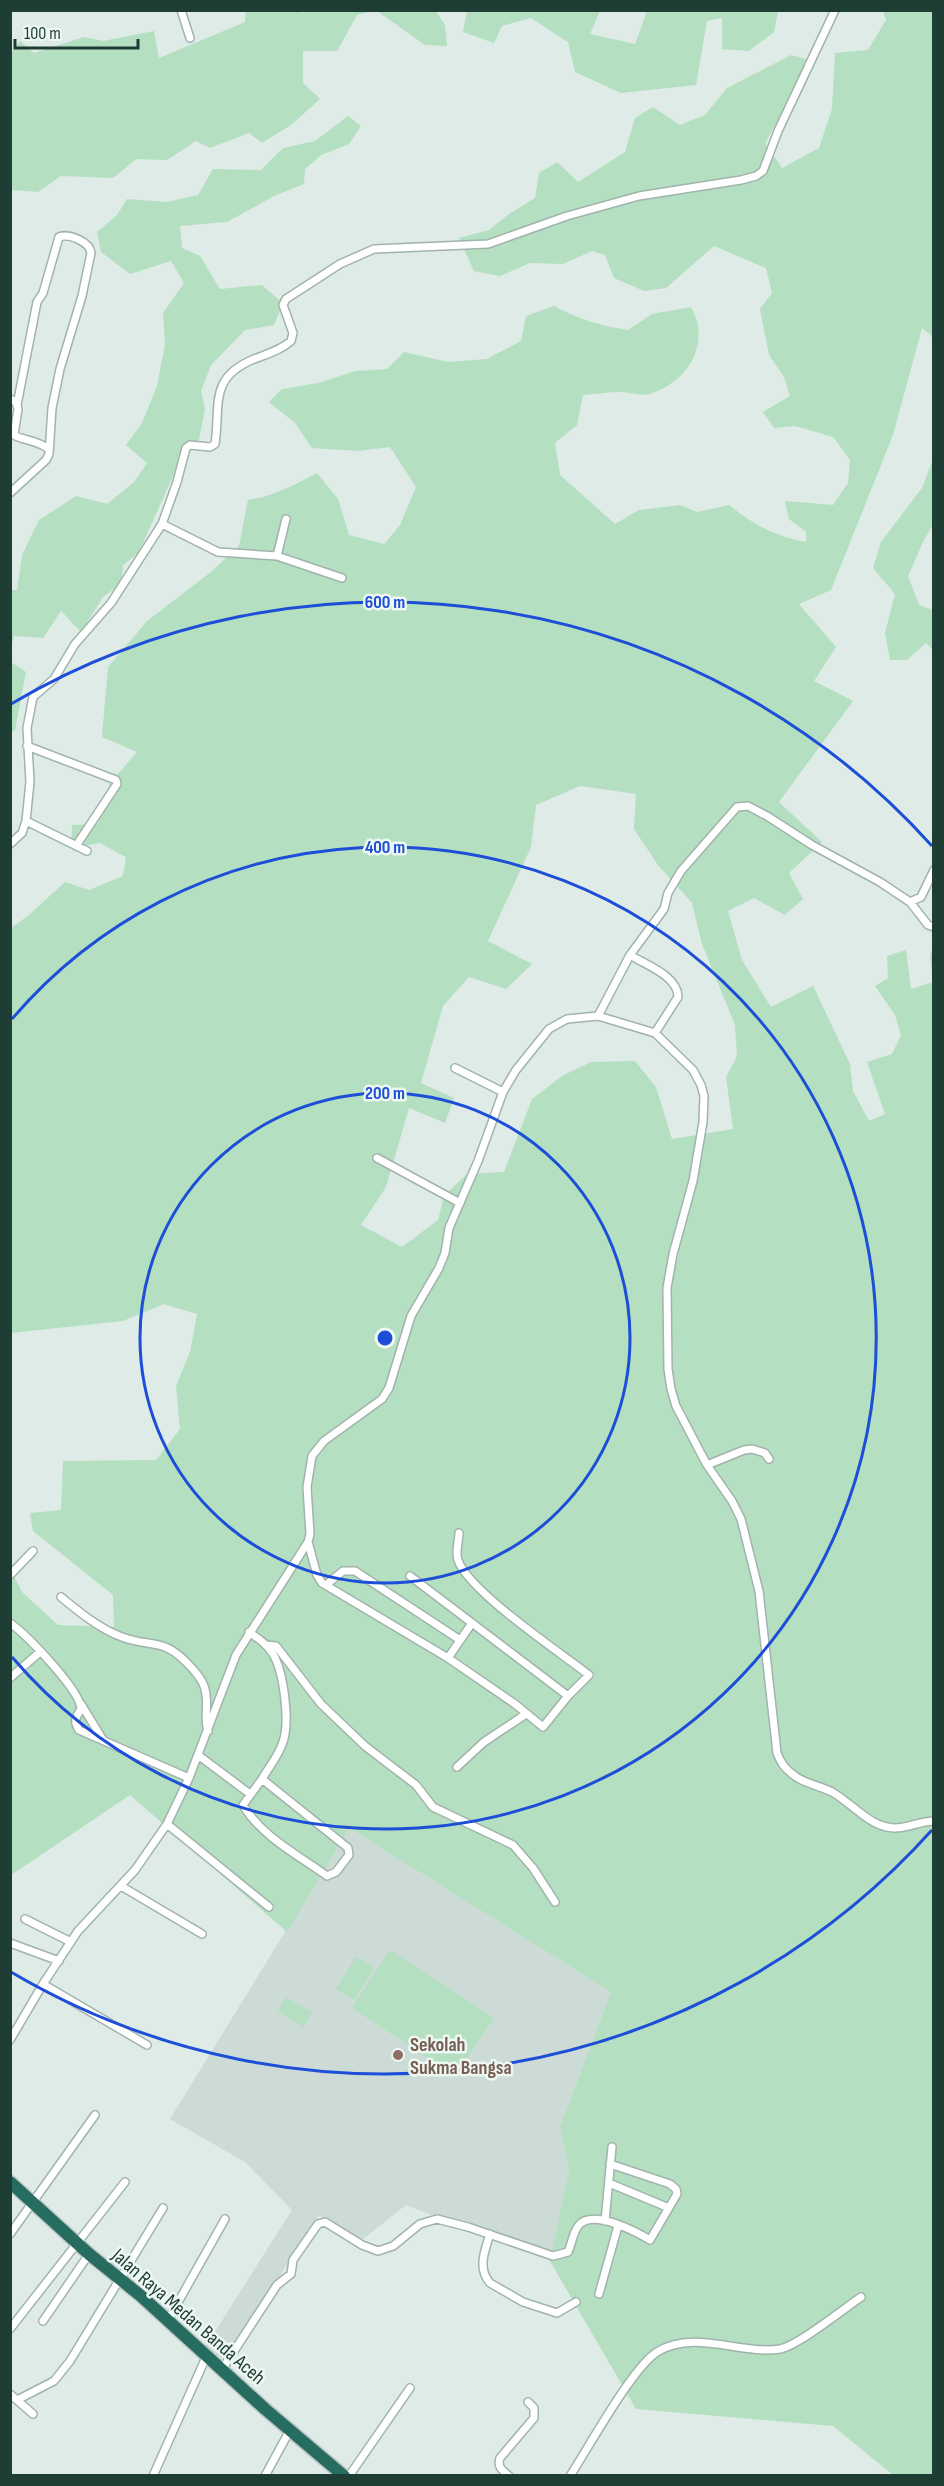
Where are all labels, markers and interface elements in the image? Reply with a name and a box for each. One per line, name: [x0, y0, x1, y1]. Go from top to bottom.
scale bar: [15, 12, 138, 50]
text: 100 m: [24, 23, 61, 44]
text: 600 m: [365, 592, 405, 613]
text: 400 m: [365, 837, 405, 858]
text: 200 m: [365, 1083, 405, 1104]
centre of rings: [375, 1328, 395, 1348]
place label: Sekolah Sukma Bangsa: [410, 2033, 512, 2080]
marker: Sekolah Sukma Bangsa: [391, 2048, 405, 2062]
street label: Jalan Raya Medan Banda Aceh: [106, 2243, 270, 2390]

